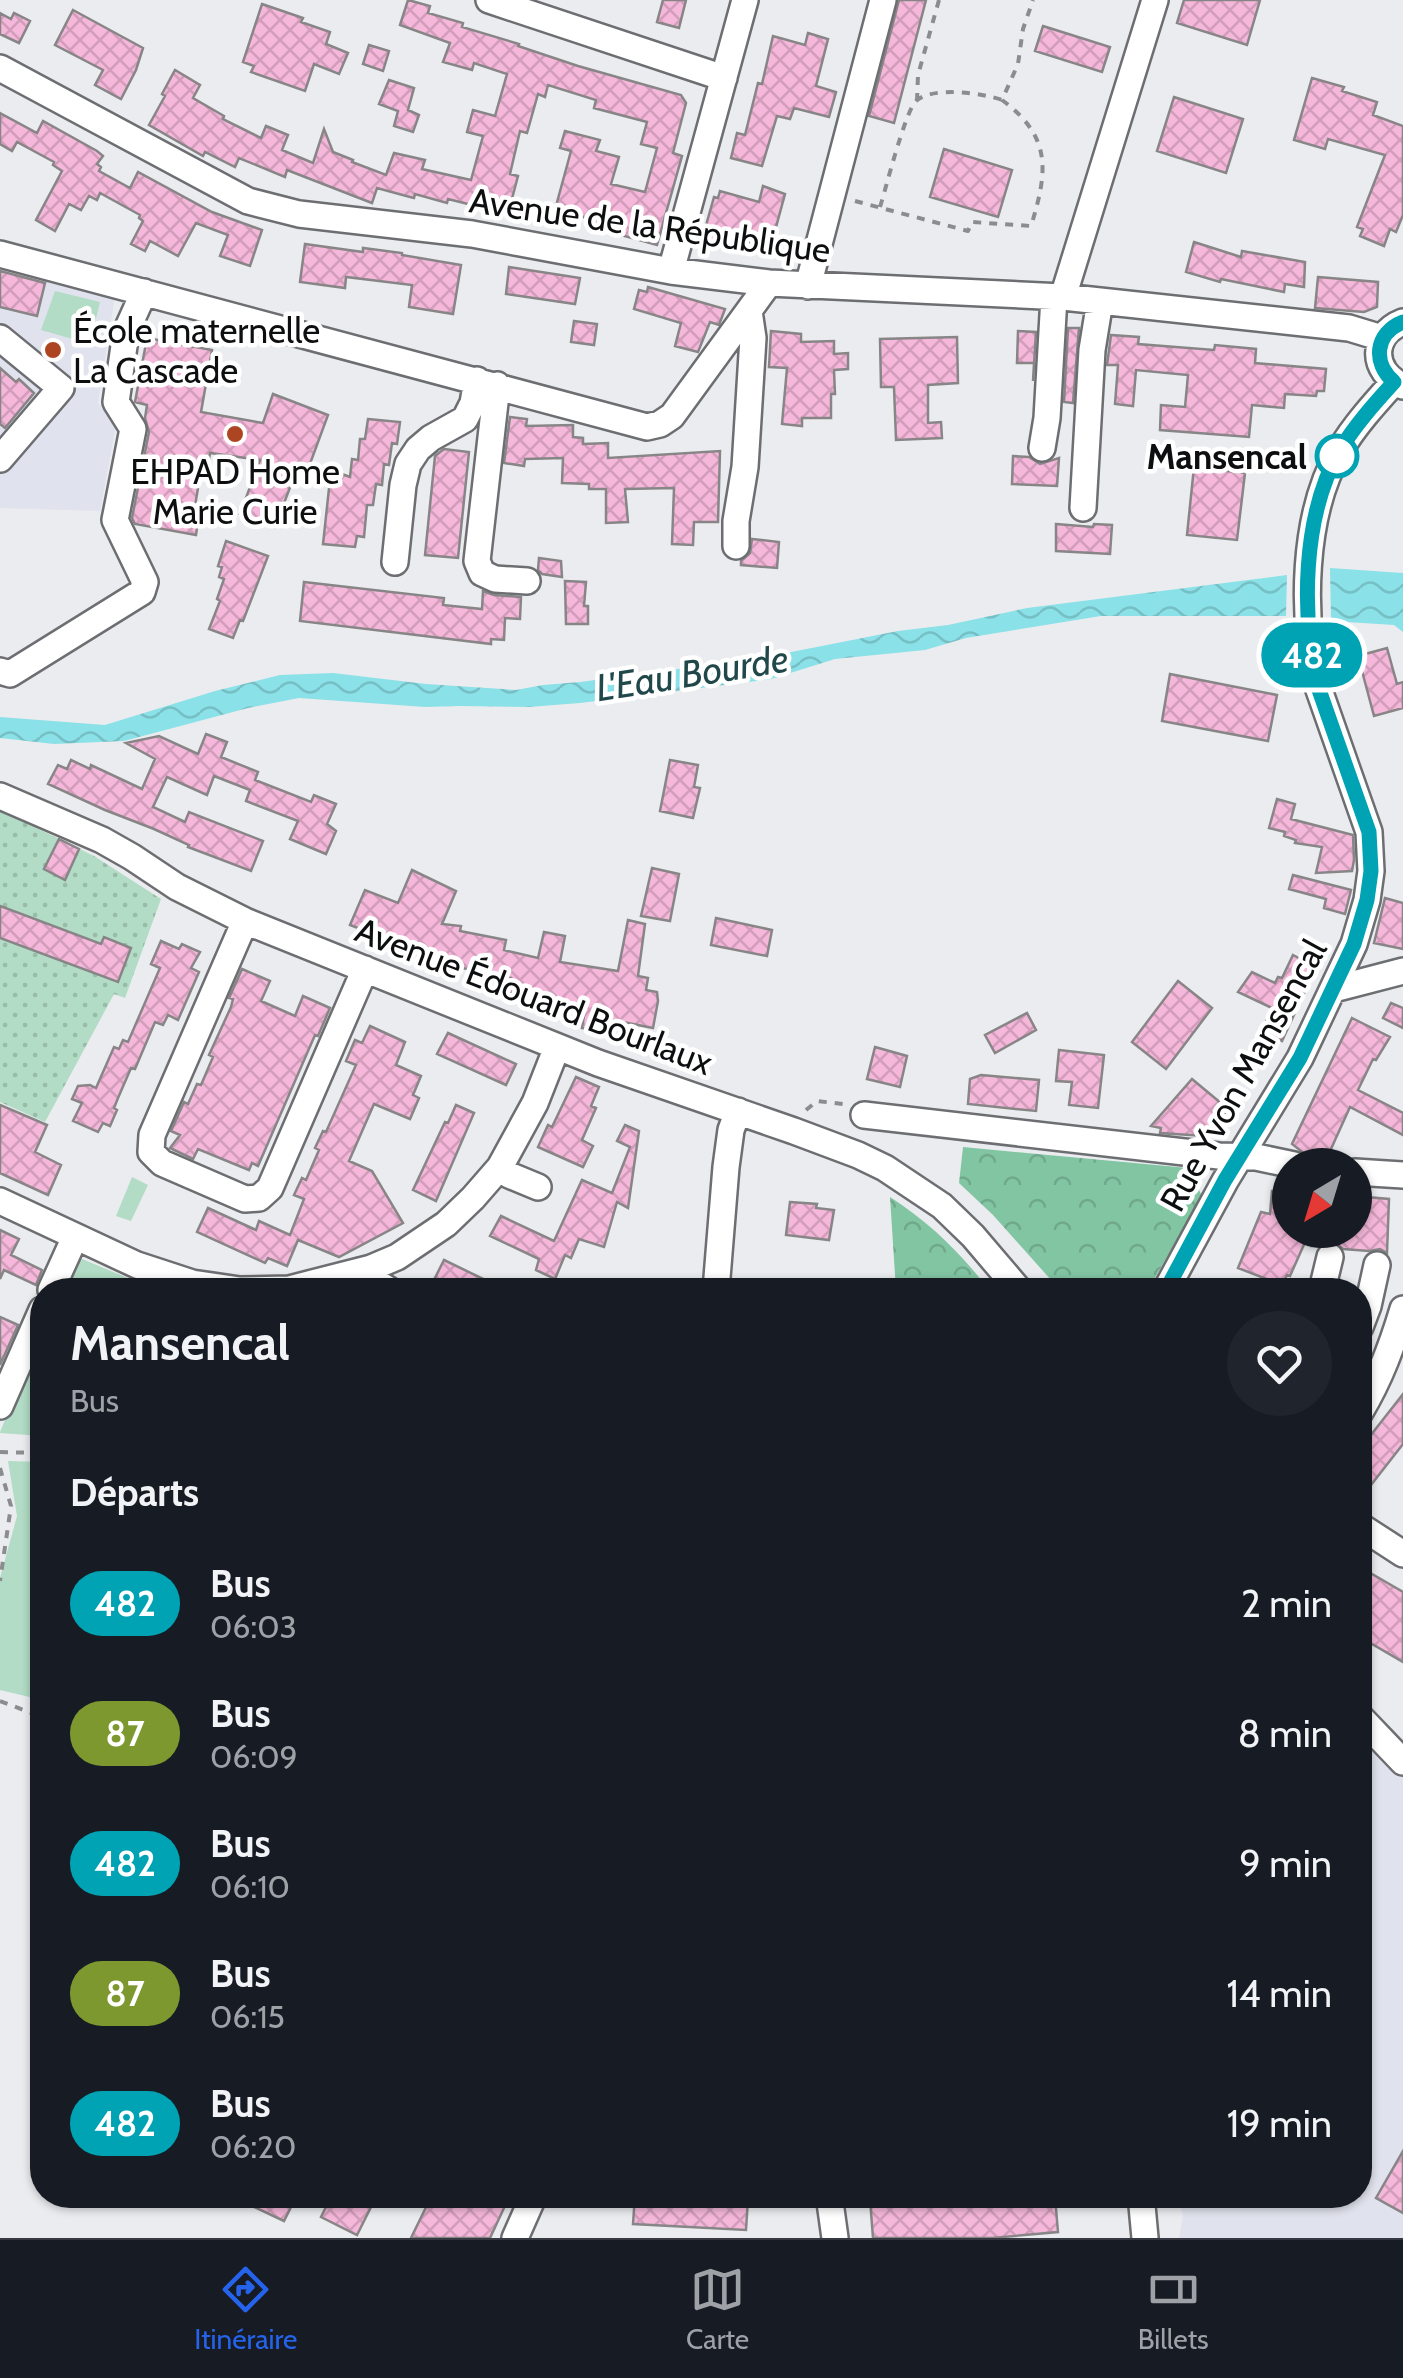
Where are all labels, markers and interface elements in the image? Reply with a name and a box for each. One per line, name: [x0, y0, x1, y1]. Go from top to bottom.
street label: Avenue de la République: [467, 178, 833, 272]
place label: École maternelle La Cascade: [73, 309, 320, 392]
marker: École maternelle La Cascade: [42, 339, 64, 361]
marker: EHPAD Home Marie Curie: [224, 423, 246, 445]
place label: Mansencal: [1147, 435, 1307, 478]
marker: Mansencal: [1316, 435, 1358, 477]
place label: EHPAD Home Marie Curie: [130, 450, 340, 533]
line badge: 482: [1254, 622, 1370, 688]
text: 482: [1281, 634, 1343, 677]
water label: L'Eau Bourde: [592, 635, 792, 711]
street label: Avenue Édouard Bourlaux: [349, 908, 719, 1084]
street label: Rue Yvon Mansencal: [1150, 931, 1336, 1219]
north arrow: [1272, 1148, 1372, 1248]
map controls: [1272, 1148, 1372, 1248]
button: heart: [1227, 1311, 1332, 1416]
text: Mansencal: [70, 1314, 290, 1372]
text: Bus: [70, 1381, 119, 1420]
text: Départs: [70, 1469, 199, 1516]
text: Bus: [210, 1560, 271, 1607]
text: 2 min: [1241, 1580, 1332, 1627]
text: 482: [94, 1582, 156, 1625]
text: 06:03: [210, 1607, 297, 1646]
text: Bus: [210, 1690, 271, 1737]
text: 8 min: [1238, 1710, 1332, 1757]
text: 87: [106, 1712, 145, 1755]
text: 06:09: [210, 1737, 298, 1776]
text: Bus: [210, 1820, 271, 1867]
text: 9 min: [1239, 1840, 1332, 1887]
text: 482: [94, 1842, 156, 1885]
text: 06:10: [210, 1867, 290, 1906]
text: Bus: [210, 1950, 271, 1997]
text: 14 min: [1226, 1970, 1332, 2017]
text: 87: [106, 1972, 145, 2015]
text: 06:15: [210, 1997, 285, 2036]
text: Bus: [210, 2080, 271, 2127]
text: 19 min: [1227, 2100, 1332, 2147]
text: 482: [94, 2102, 156, 2145]
text: 06:20: [210, 2127, 296, 2166]
tab: Itinéraire: [194, 2262, 297, 2356]
tab: Carte: [686, 2262, 749, 2356]
tab: Billets: [1138, 2262, 1209, 2356]

